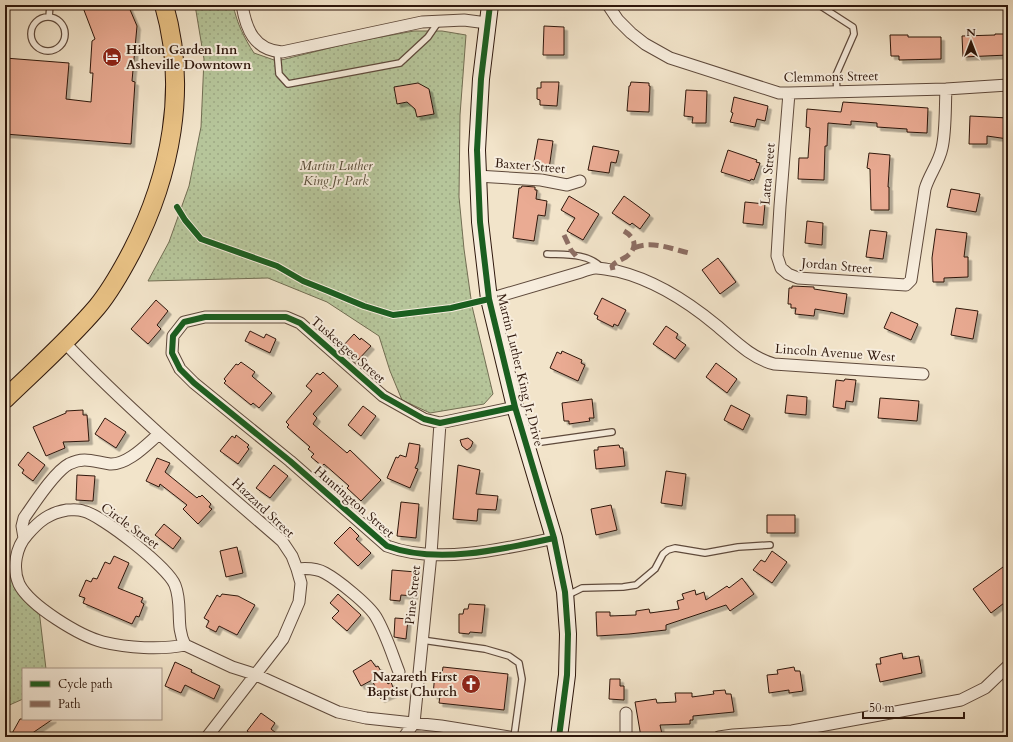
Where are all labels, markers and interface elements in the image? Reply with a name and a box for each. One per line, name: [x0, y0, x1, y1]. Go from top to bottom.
north arrow: [951, 22, 991, 62]
text: N: [966, 25, 976, 40]
place label: Hilton Garden Inn Asheville Downtown: [126, 41, 252, 74]
hotel icon: Hilton Garden Inn Asheville Downtown: [101, 46, 123, 68]
street label: Clemmons Street: [784, 67, 878, 87]
street label: Latta Street: [756, 142, 780, 206]
street label: Baxter Street: [494, 154, 566, 178]
park label: Martin Luther King Jr Park: [299, 157, 373, 190]
street label: Jordan Street: [799, 254, 873, 278]
street label: Martin Luther King Jr Drive: [492, 292, 548, 449]
street label: Tuskeegee Street: [307, 312, 389, 388]
street label: Lincoln Avenue West: [774, 340, 896, 366]
street label: Huntington Street: [310, 462, 398, 542]
street label: Hazzard Street: [228, 474, 298, 542]
street label: Circle Street: [97, 499, 163, 553]
street label: Pine Street: [401, 565, 425, 625]
legend: [22, 668, 162, 720]
place label: Nazareth First Baptist Church: [367, 668, 457, 701]
church icon: Nazareth First Baptist Church: [460, 673, 482, 695]
text: Cycle path: [58, 676, 113, 692]
scale bar: [863, 694, 964, 720]
text: Path: [58, 696, 81, 712]
text: 50 m: [869, 700, 896, 716]

